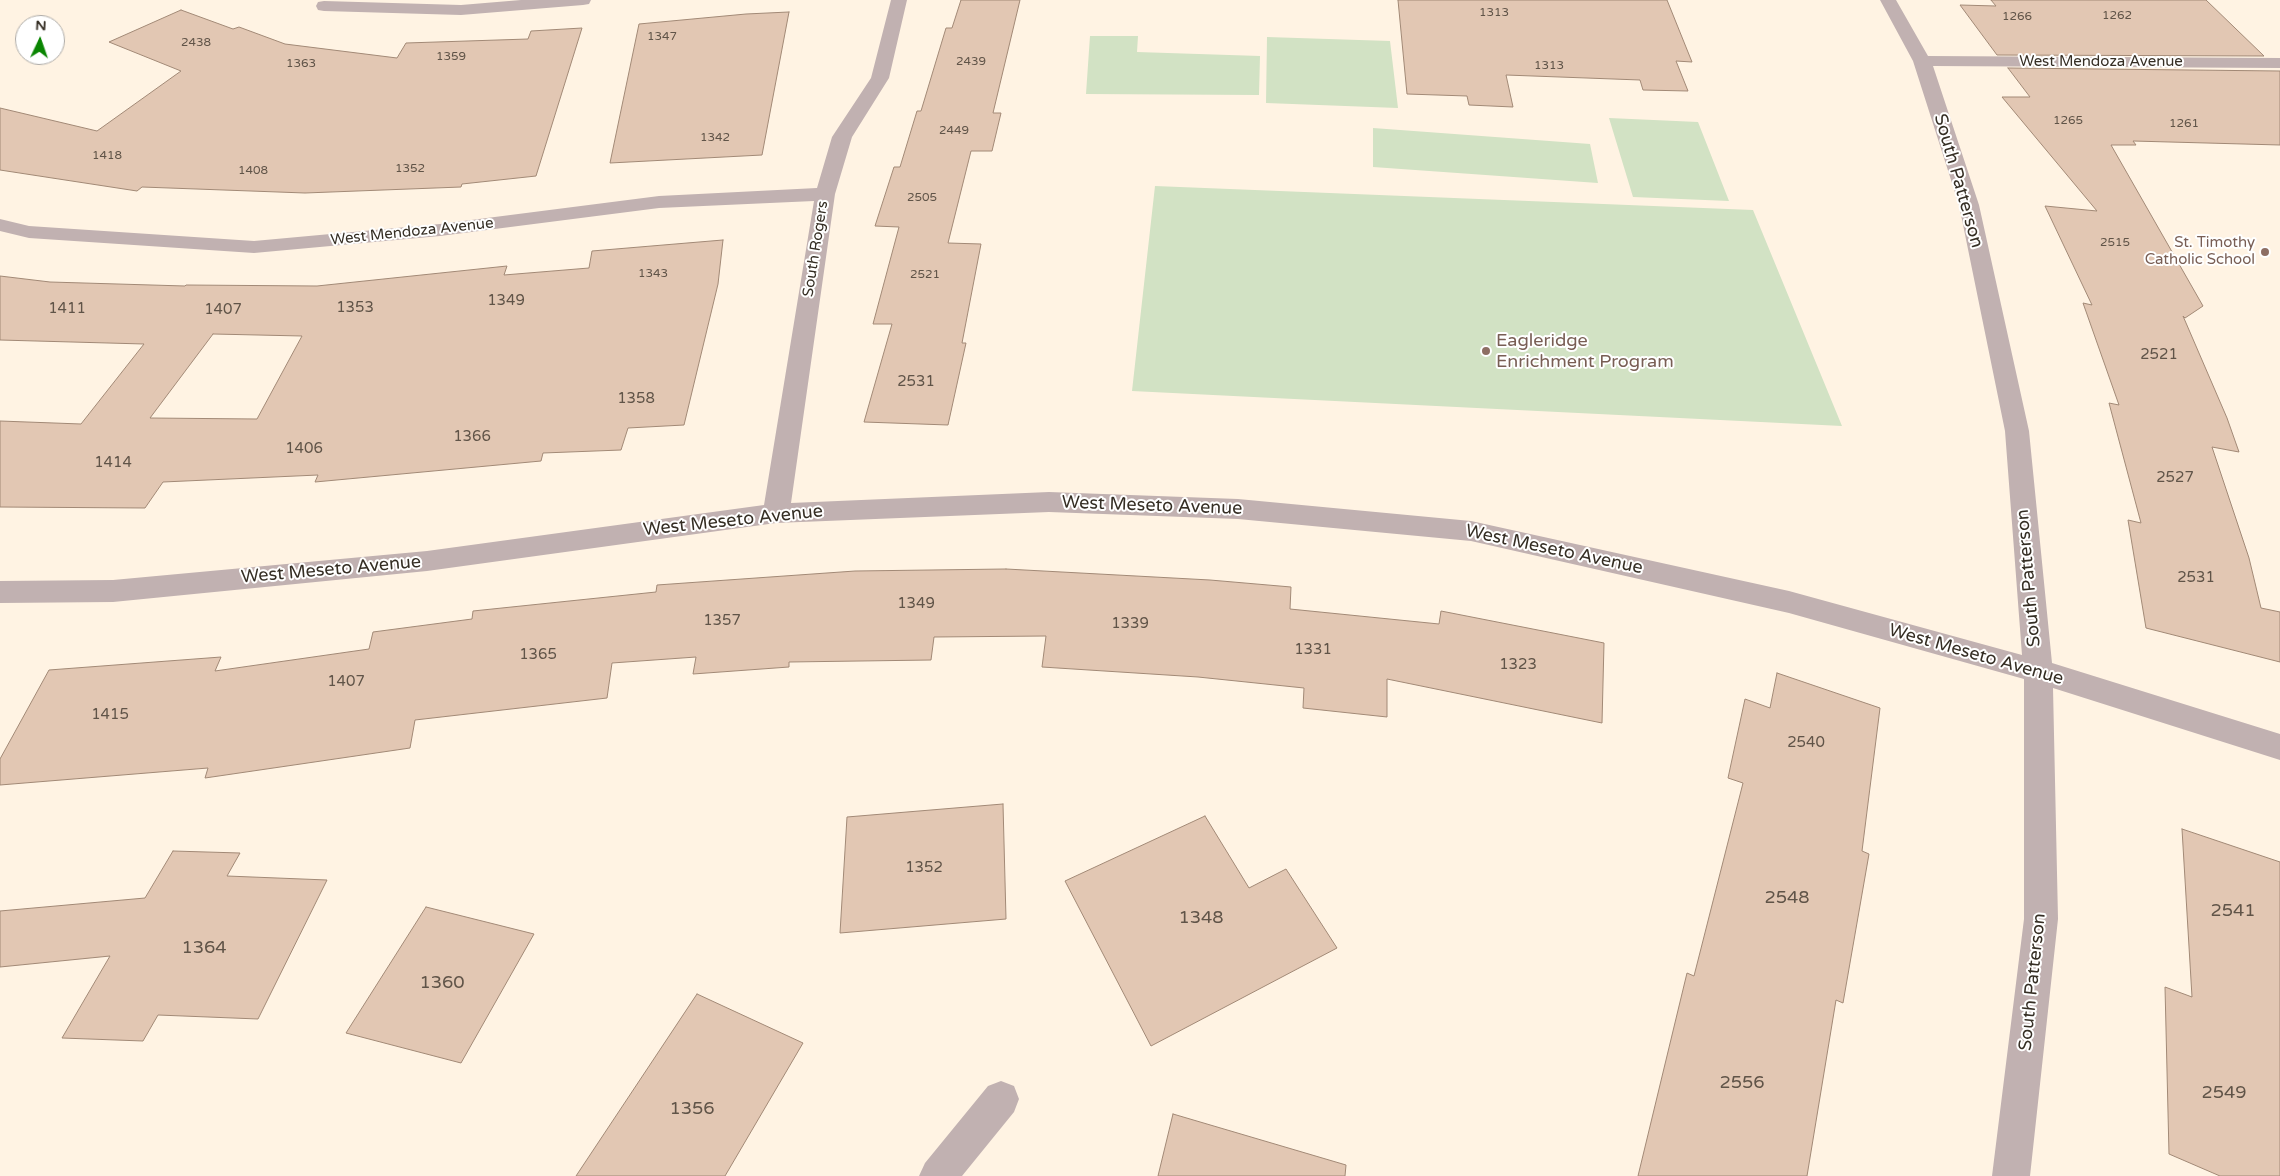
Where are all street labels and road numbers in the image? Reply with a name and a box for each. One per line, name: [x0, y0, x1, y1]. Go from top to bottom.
street label: West Mendoza Avenue: [2019, 53, 2183, 71]
street label: South Patterson: [1929, 112, 1987, 250]
street label: South Rogers: [800, 200, 832, 298]
street label: West Mendoza Avenue: [330, 214, 494, 250]
street label: West Meseto Avenue: [1061, 492, 1243, 520]
street label: West Meseto Avenue: [642, 501, 824, 541]
street label: South Patterson: [2012, 508, 2046, 648]
street label: West Meseto Avenue: [1463, 521, 1645, 579]
street label: West Meseto Avenue: [240, 551, 422, 589]
street label: West Meseto Avenue: [1886, 620, 2066, 690]
street label: South Patterson: [2015, 912, 2051, 1052]

